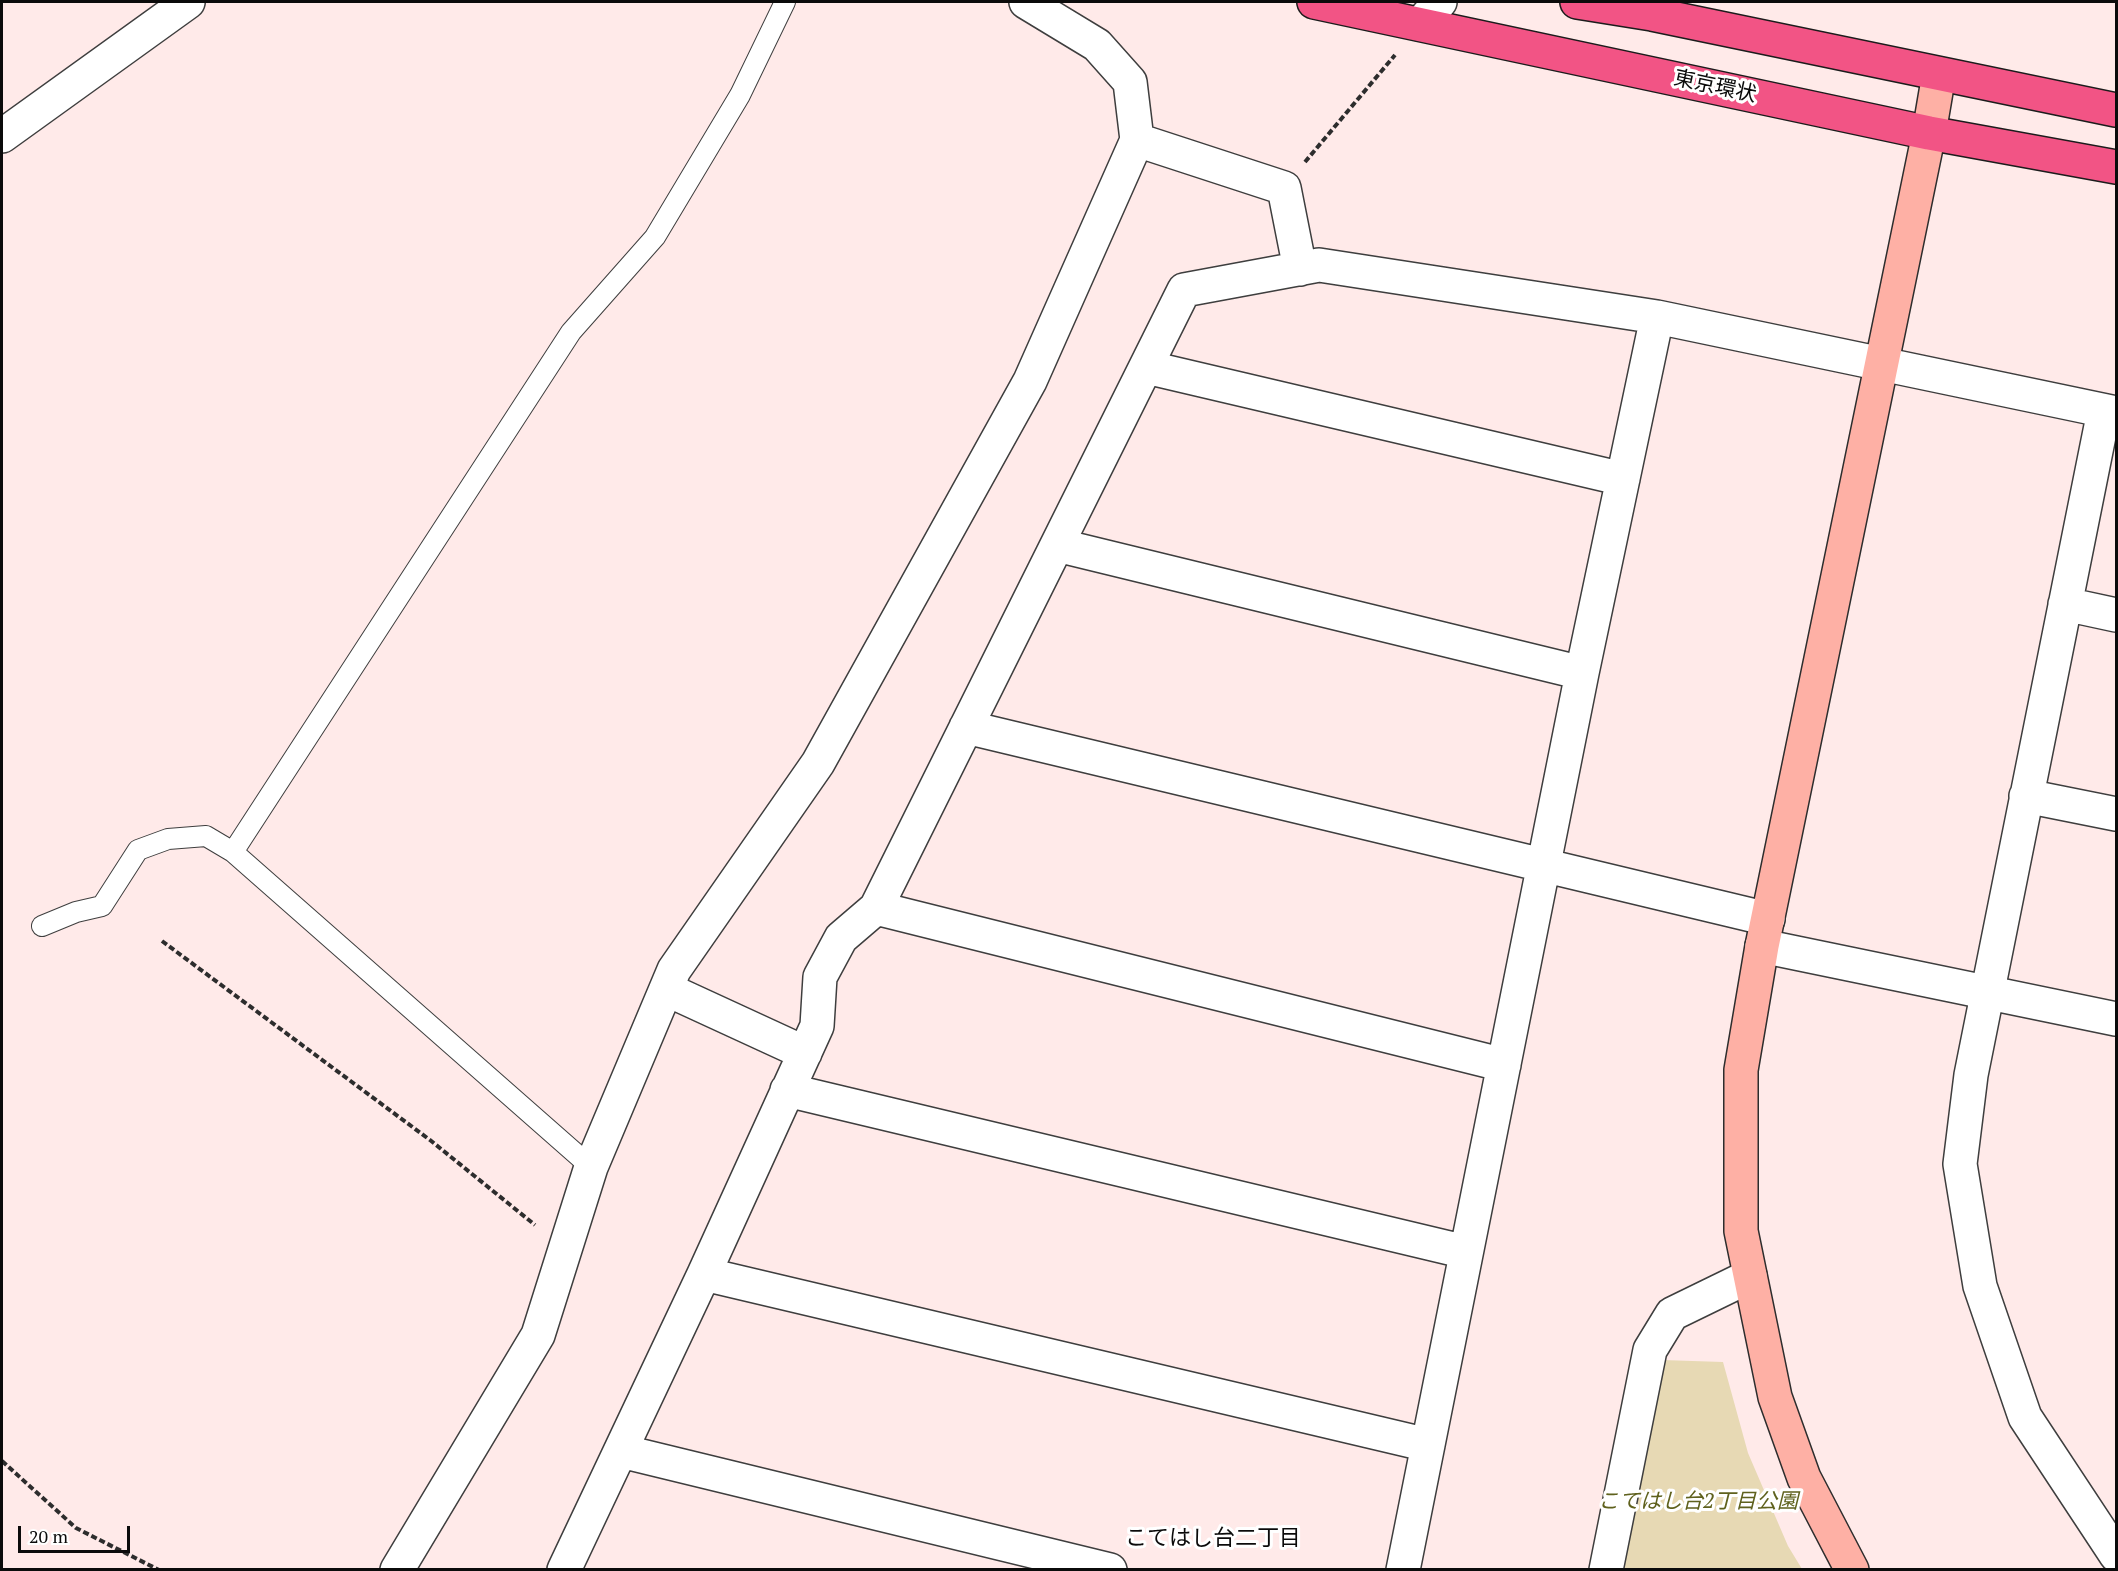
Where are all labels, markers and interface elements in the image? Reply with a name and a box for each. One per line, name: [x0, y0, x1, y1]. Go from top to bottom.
street label: 東京環状: [1671, 66, 1759, 108]
park label: こてはし台2丁目公園: [1598, 1489, 1798, 1515]
scale bar: [21, 1514, 134, 1552]
text: 20 m: [29, 1524, 68, 1548]
district label: こてはし台二丁目: [1125, 1526, 1301, 1552]

